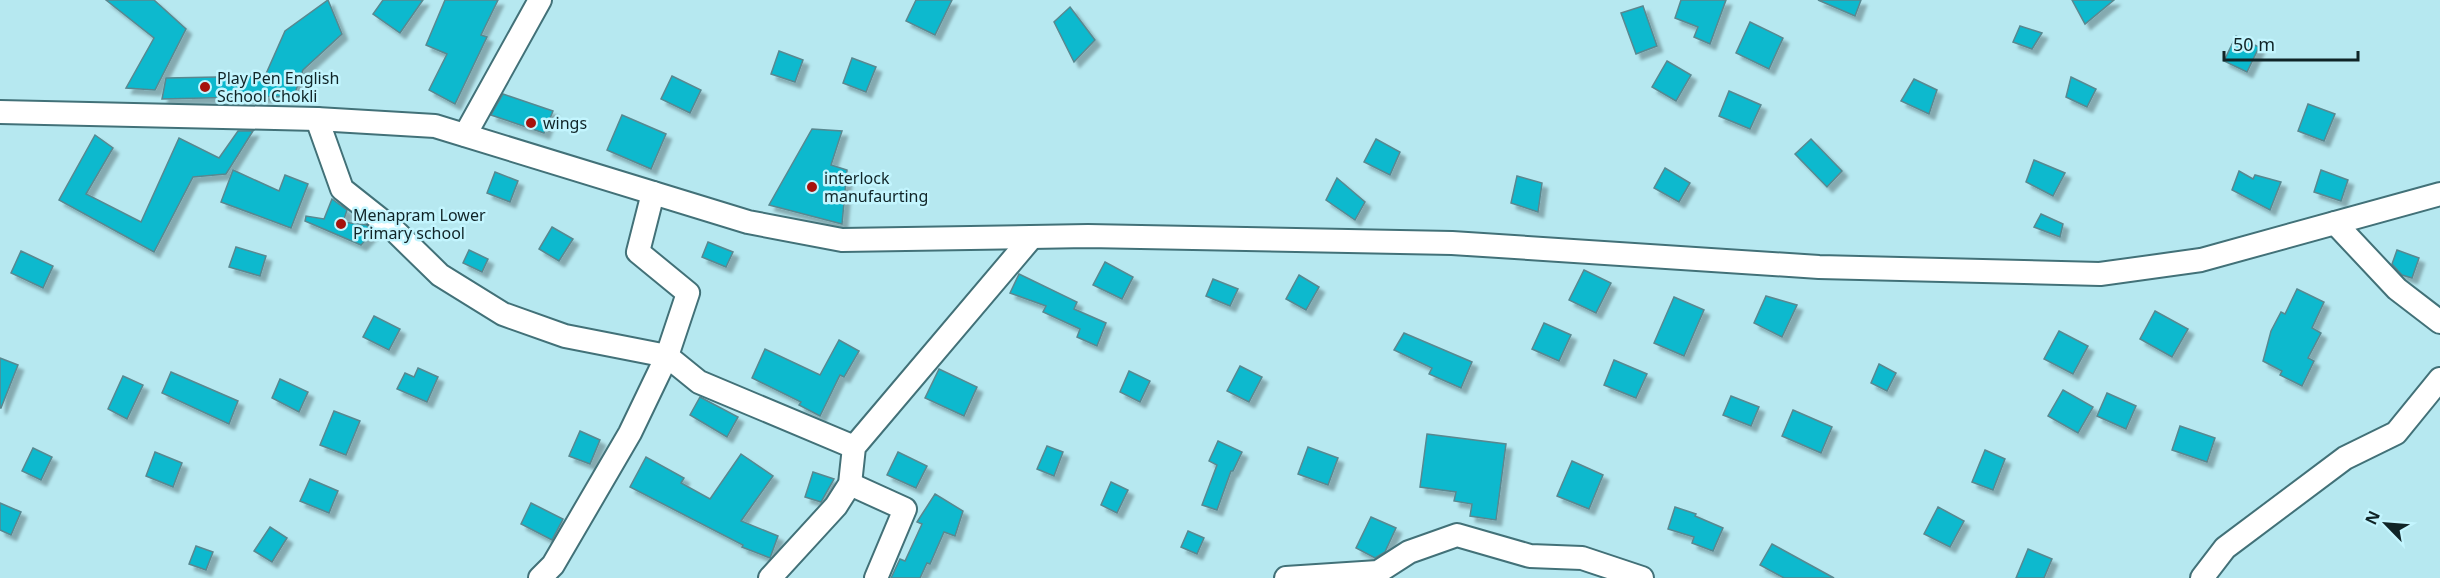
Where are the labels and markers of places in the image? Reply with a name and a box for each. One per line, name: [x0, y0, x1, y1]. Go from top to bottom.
place label: Play Pen English School Chokli: [217, 67, 339, 107]
marker: Play Pen English School Chokli: [198, 80, 212, 94]
place label: wings: [543, 112, 587, 134]
marker: wings: [524, 116, 538, 130]
place label: interlock manufaurting: [824, 167, 928, 207]
marker: interlock manufaurting: [805, 180, 819, 194]
place label: Menapram Lower Primary school: [353, 204, 486, 244]
marker: Menapram Lower Primary school: [334, 217, 348, 231]

